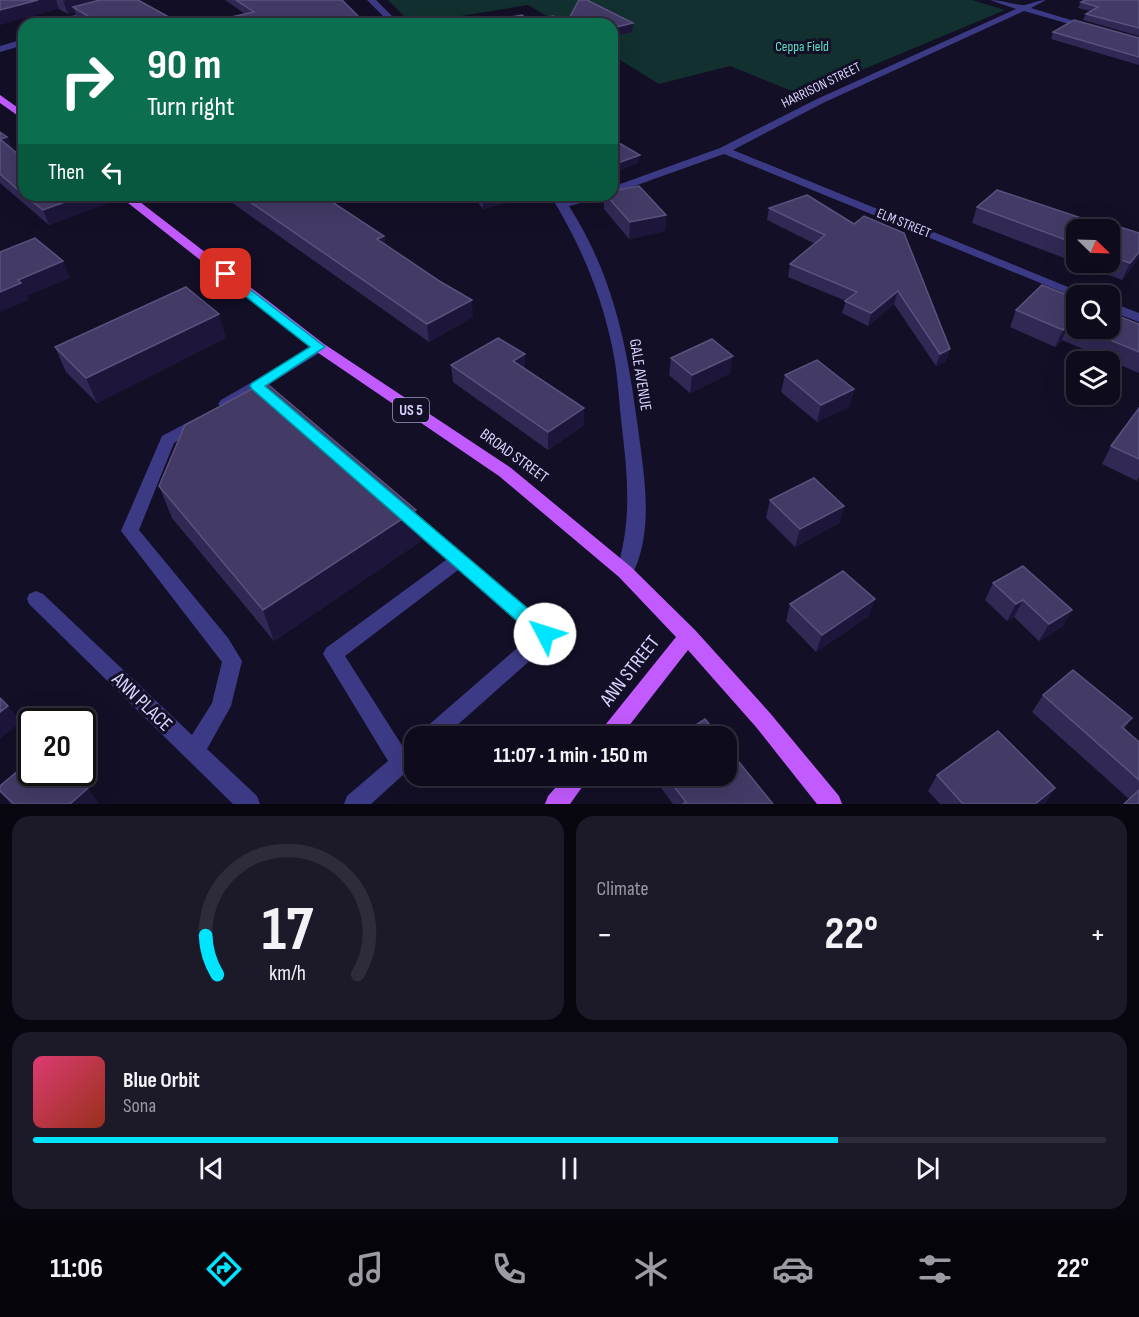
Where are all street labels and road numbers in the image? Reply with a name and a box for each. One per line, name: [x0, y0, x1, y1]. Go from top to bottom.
street label: HARRISON STREET: [778, 58, 864, 112]
street label: ELM STREET: [874, 204, 934, 242]
street label: GALE AVENUE: [625, 338, 655, 412]
road number: US 5: [393, 398, 429, 422]
street label: BROAD STREET: [476, 425, 552, 487]
street label: ANN STREET: [595, 631, 665, 712]
street label: ANN PLACE: [106, 667, 177, 737]

